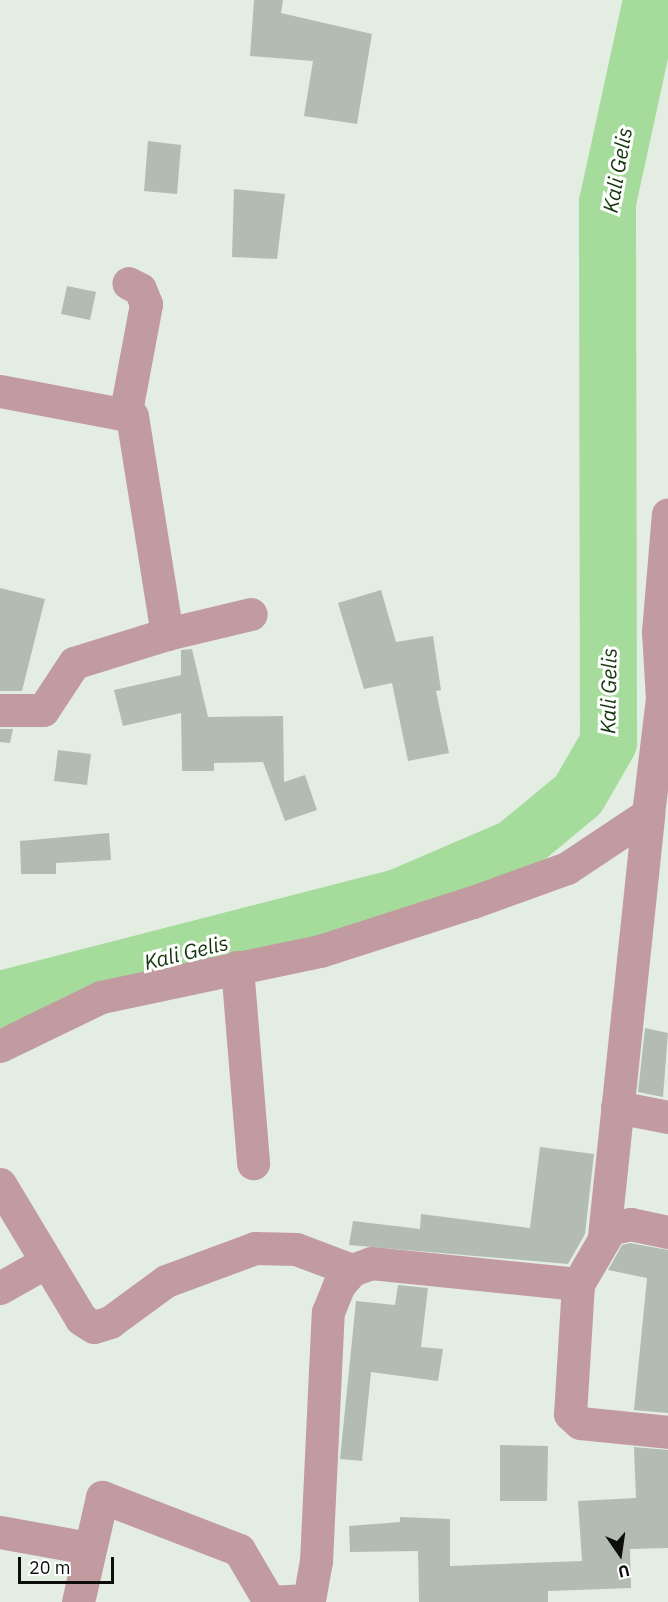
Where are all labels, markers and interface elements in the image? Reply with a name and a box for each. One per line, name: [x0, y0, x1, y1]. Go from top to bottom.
water label: Kali Gelis: [597, 125, 637, 215]
water label: Kali Gelis: [595, 648, 621, 734]
water label: Kali Gelis: [141, 929, 231, 975]
north arrow: [590, 1524, 650, 1584]
scale bar: [21, 1545, 117, 1583]
text: 20 m: [29, 1556, 71, 1579]
text: U: [616, 1561, 632, 1583]

